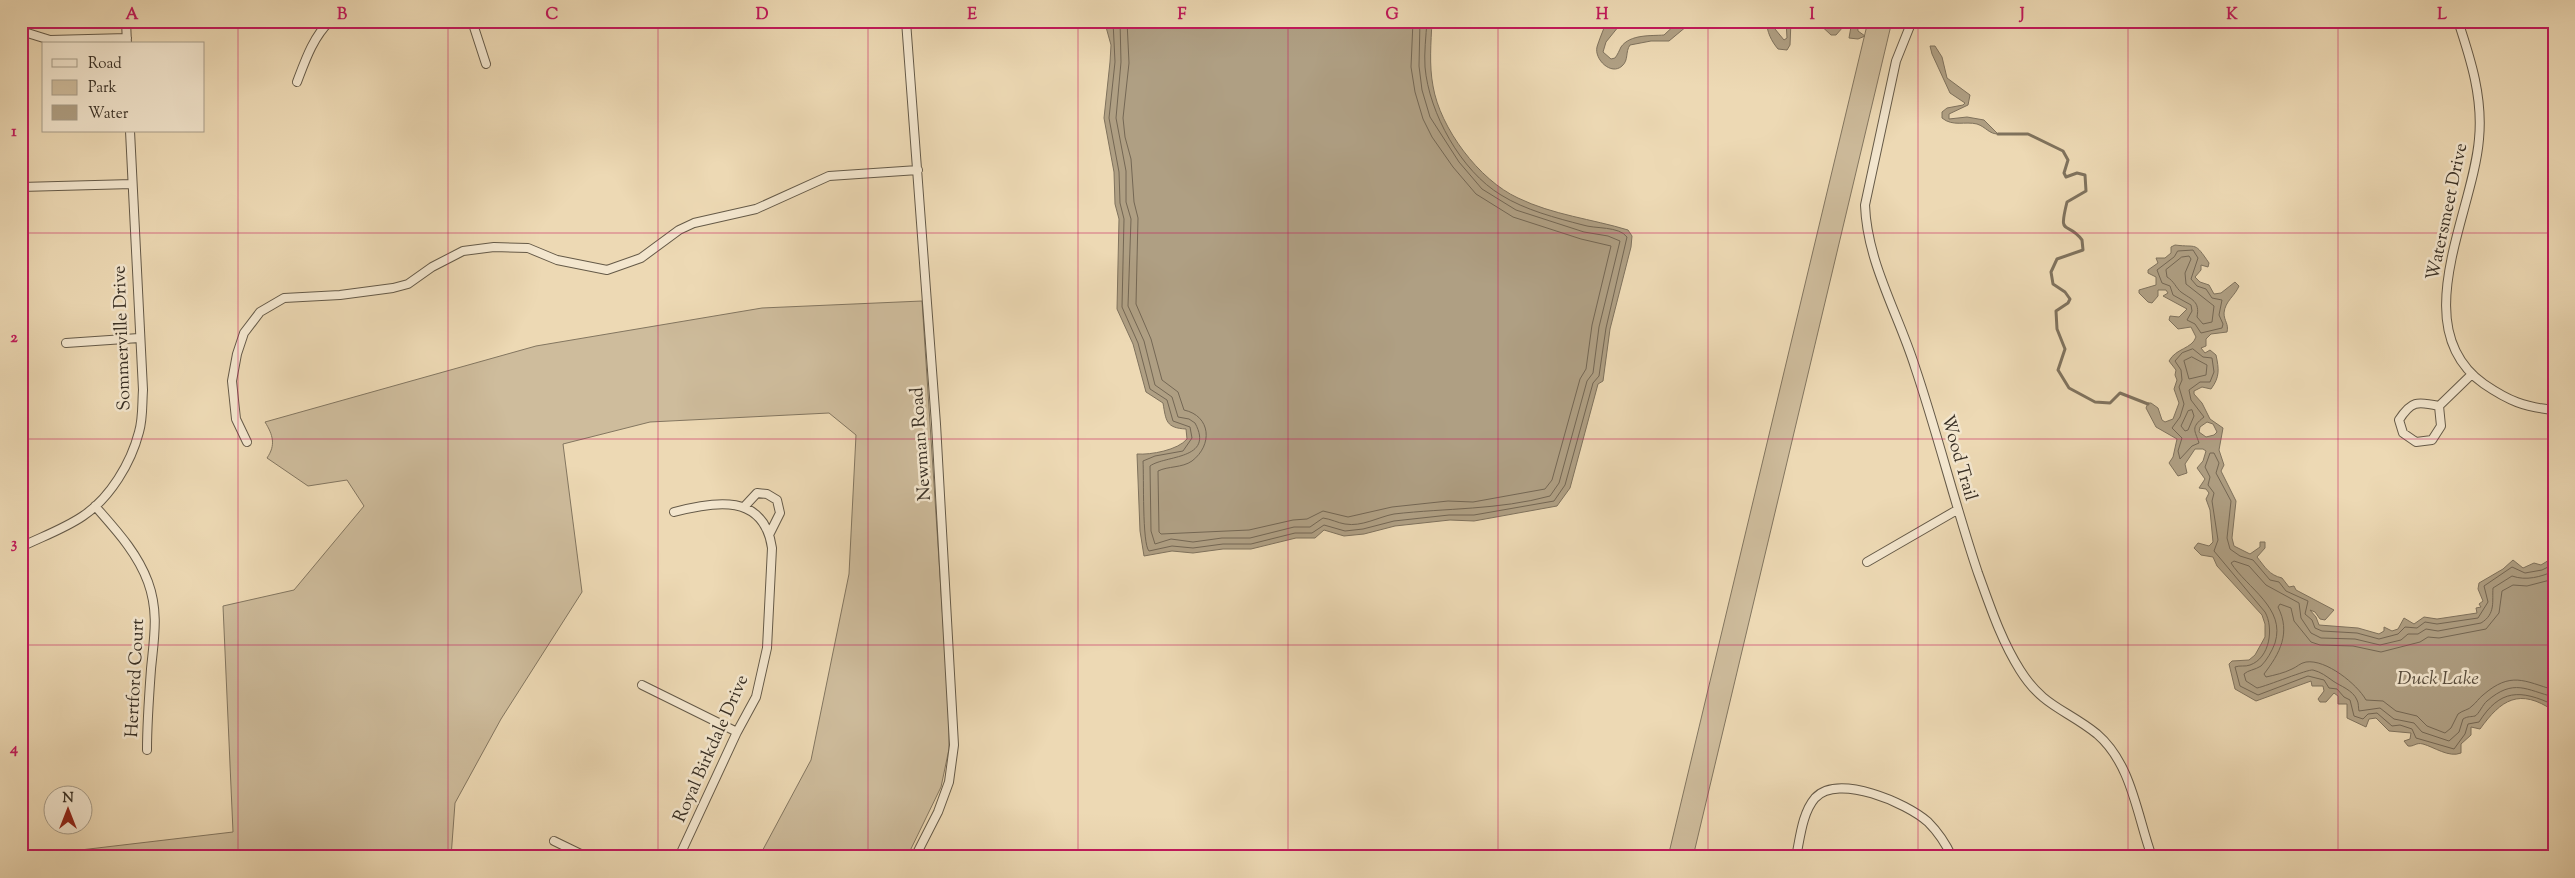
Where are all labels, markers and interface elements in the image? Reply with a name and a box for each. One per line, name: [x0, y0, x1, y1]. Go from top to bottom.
text: A: [126, 4, 139, 27]
text: B: [337, 4, 347, 27]
text: C: [546, 4, 559, 27]
text: D: [756, 4, 769, 27]
text: E: [967, 4, 977, 27]
text: F: [1178, 4, 1187, 27]
text: G: [1385, 4, 1399, 27]
text: H: [1596, 4, 1609, 27]
text: I: [1809, 4, 1815, 27]
text: J: [2018, 4, 2025, 27]
text: K: [2226, 4, 2238, 27]
text: L: [2437, 4, 2447, 27]
legend: [42, 42, 205, 132]
text: Road: [88, 54, 122, 75]
text: Park: [88, 78, 117, 99]
text: Water: [88, 104, 129, 125]
text: 1: [11, 121, 17, 144]
street label: Watersmeet Drive: [2421, 141, 2475, 283]
street label: Sommerville Drive: [107, 265, 139, 411]
text: 2: [10, 327, 18, 350]
street label: Newman Road: [905, 386, 939, 502]
street label: Wood Trail: [1933, 412, 1983, 504]
text: 3: [11, 533, 18, 556]
street label: Hertford Court: [120, 618, 152, 738]
water label: Duck Lake: [2397, 666, 2479, 693]
street label: Royal Birkdale Drive: [668, 671, 756, 827]
text: 4: [9, 738, 18, 761]
north arrow: [42, 786, 92, 836]
text: N: [62, 789, 74, 809]

